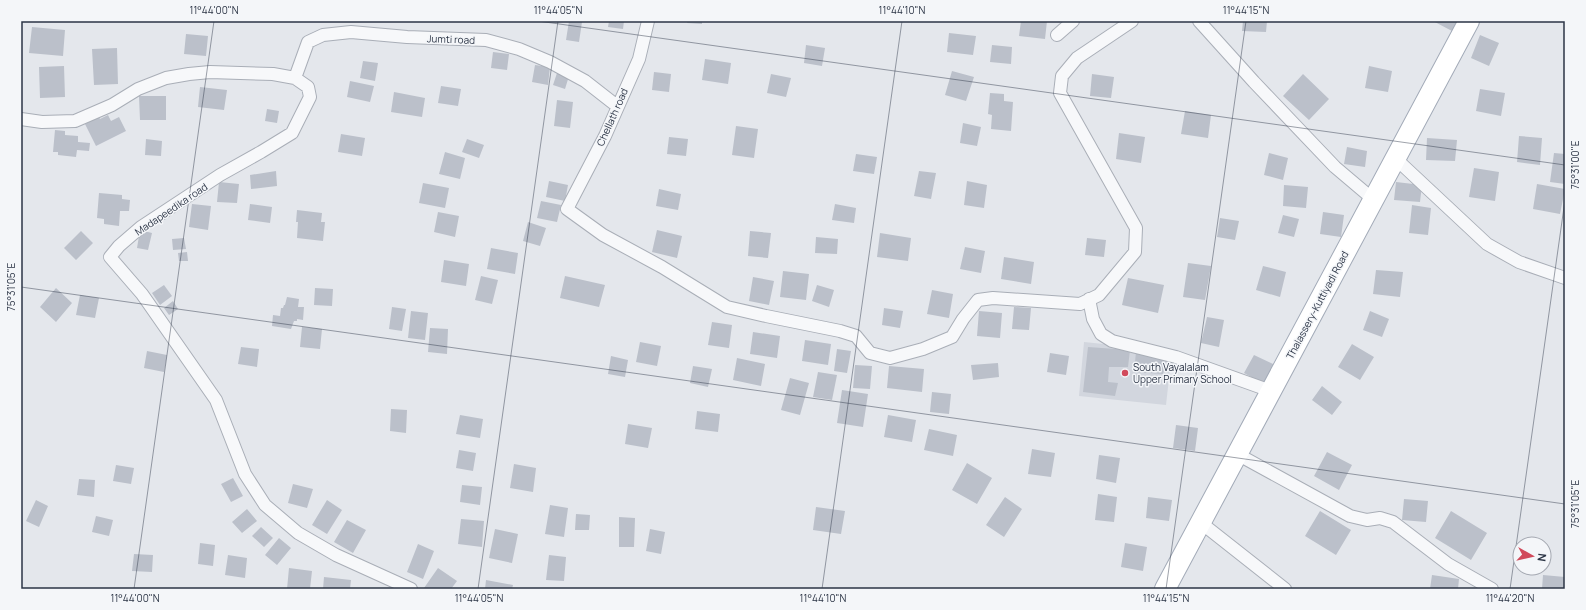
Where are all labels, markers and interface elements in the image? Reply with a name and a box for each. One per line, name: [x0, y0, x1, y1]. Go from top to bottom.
text: 11°44'00"N: [190, 3, 239, 17]
text: 11°44'05"N: [534, 3, 582, 17]
text: 11°44'10"N: [879, 3, 926, 17]
text: 11°44'15"N: [1223, 3, 1269, 17]
street label: Jumti road: [427, 31, 475, 47]
street label: Chellath road: [593, 86, 631, 148]
text: 75°31'00"E: [1568, 140, 1582, 189]
street label: Madapeedika road: [132, 179, 210, 238]
street label: Thalassery-Kuttiyadi Road: [1283, 248, 1352, 362]
text: 75°31'05"E: [4, 263, 18, 311]
place label: South Vayalalam Upper Primary School: [1133, 360, 1232, 386]
marker: South Vayalalam Upper Primary School: [1120, 368, 1130, 378]
text: 75°31'05"E: [1568, 480, 1582, 528]
north arrow: [1512, 536, 1552, 576]
text: N: [1534, 553, 1550, 563]
text: 11°44'00"N: [111, 591, 160, 605]
text: 11°44'05"N: [455, 591, 503, 605]
text: 11°44'10"N: [800, 591, 847, 605]
text: 11°44'15"N: [1143, 591, 1189, 605]
text: 11°44'20"N: [1486, 591, 1534, 605]

